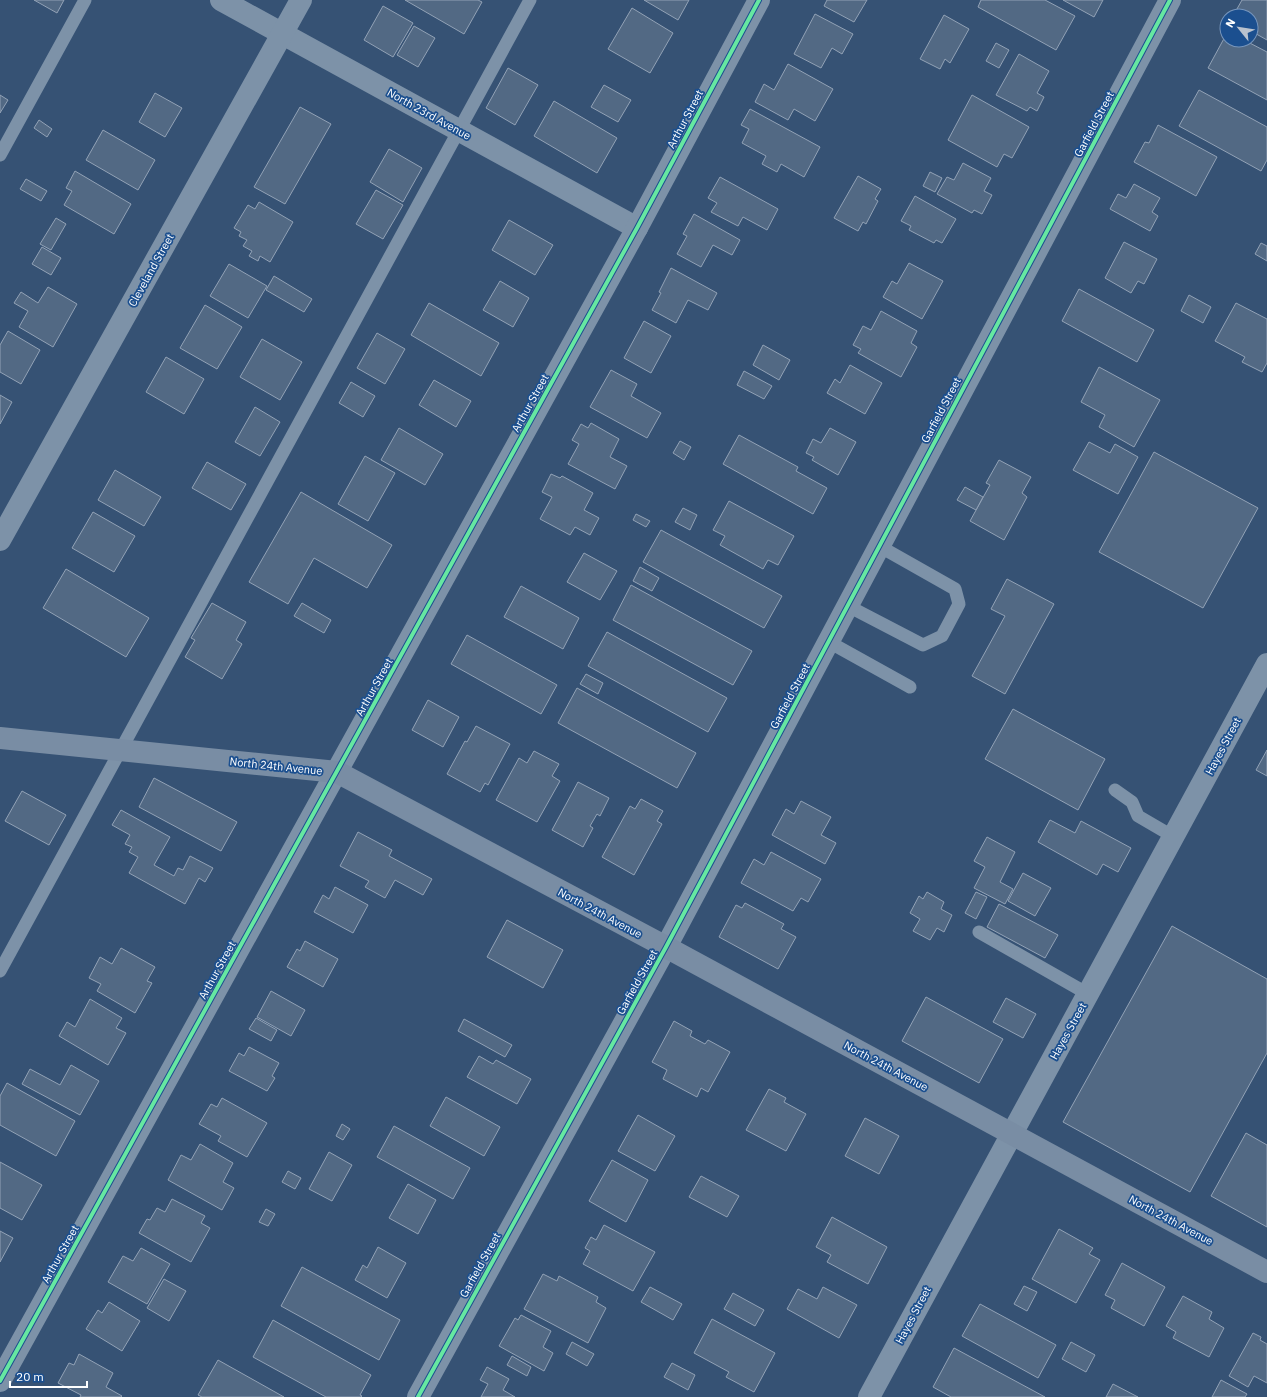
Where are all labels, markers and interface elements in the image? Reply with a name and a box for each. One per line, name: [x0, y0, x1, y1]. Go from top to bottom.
north arrow: [1219, 8, 1259, 48]
text: N: [1222, 16, 1238, 30]
street label: North 23rd Avenue: [385, 85, 473, 143]
street label: Arthur Street: [664, 87, 706, 151]
street label: Garfield Street: [1071, 89, 1117, 159]
street label: Cleveland Street: [125, 231, 177, 309]
street label: Arthur Street: [508, 371, 552, 435]
street label: Garfield Street: [918, 375, 964, 445]
street label: Arthur Street: [352, 655, 396, 719]
street label: Garfield Street: [767, 661, 813, 731]
street label: Hayes Street: [1202, 715, 1244, 777]
street label: North 24th Avenue: [229, 754, 323, 778]
street label: North 24th Avenue: [555, 885, 645, 941]
street label: Arthur Street: [195, 938, 239, 1002]
street label: Garfield Street: [613, 947, 661, 1017]
street label: Hayes Street: [1047, 1000, 1090, 1062]
street label: North 24th Avenue: [841, 1038, 931, 1094]
street label: North 24th Avenue: [1126, 1192, 1216, 1248]
street label: Arthur Street: [38, 1222, 82, 1286]
street label: Garfield Street: [456, 1230, 504, 1300]
street label: Hayes Street: [892, 1284, 934, 1346]
scale bar: [10, 1363, 87, 1389]
text: 20 m: [16, 1369, 44, 1384]

